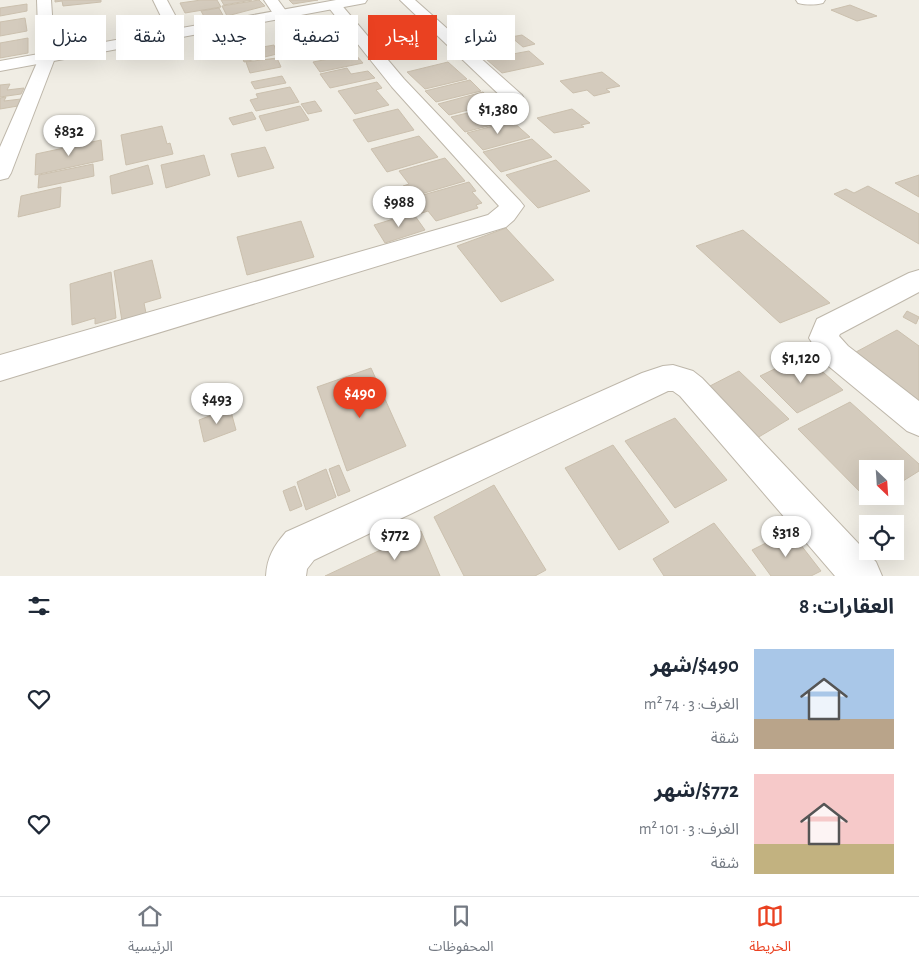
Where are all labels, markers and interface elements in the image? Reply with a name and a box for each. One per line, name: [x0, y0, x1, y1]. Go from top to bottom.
chip: منزل: [35, 15, 106, 60]
chip: شقة: [116, 15, 184, 60]
chip: جديد: [194, 15, 265, 60]
chip: تصفية: [275, 15, 358, 60]
chip: إيجار: [368, 15, 437, 60]
chip: شراء: [447, 15, 515, 60]
pin: $1,380: [457, 92, 539, 135]
text: $1,380: [478, 101, 518, 117]
pin: $832: [39, 114, 99, 157]
text: $832: [54, 123, 84, 139]
pin: $988: [369, 186, 429, 228]
text: $988: [384, 194, 414, 210]
pin: $1,120: [760, 342, 842, 384]
text: $1,120: [782, 350, 820, 366]
pin: $490: [330, 376, 390, 419]
pin: $493: [187, 382, 247, 425]
text: $490: [344, 385, 376, 401]
text: $493: [202, 391, 232, 407]
north arrow: [859, 460, 904, 505]
map controls: [859, 460, 904, 560]
button: locate: [859, 515, 904, 560]
pin: $318: [756, 516, 816, 558]
pin: $772: [365, 518, 425, 561]
text: $318: [772, 524, 800, 540]
text: $772: [381, 527, 409, 543]
icon: filters: [25, 592, 53, 620]
text: العقارات: 8: [799, 596, 894, 617]
text: $490/شهر: [651, 655, 739, 676]
icon: home: [794, 669, 854, 729]
icon: heart: [25, 685, 53, 713]
text: الغرف: 3 · 74 m²: [644, 696, 739, 712]
text: شقة: [711, 730, 739, 746]
text: $772/شهر: [654, 780, 739, 801]
icon: home: [794, 794, 854, 854]
icon: heart: [25, 810, 53, 838]
text: الغرف: 3 · 101 m²: [639, 821, 739, 837]
text: شقة: [711, 855, 739, 871]
tab: الرئيسية: [128, 902, 173, 961]
tab: المحفوظات: [429, 902, 494, 961]
tab: الخريطة: [749, 902, 791, 961]

